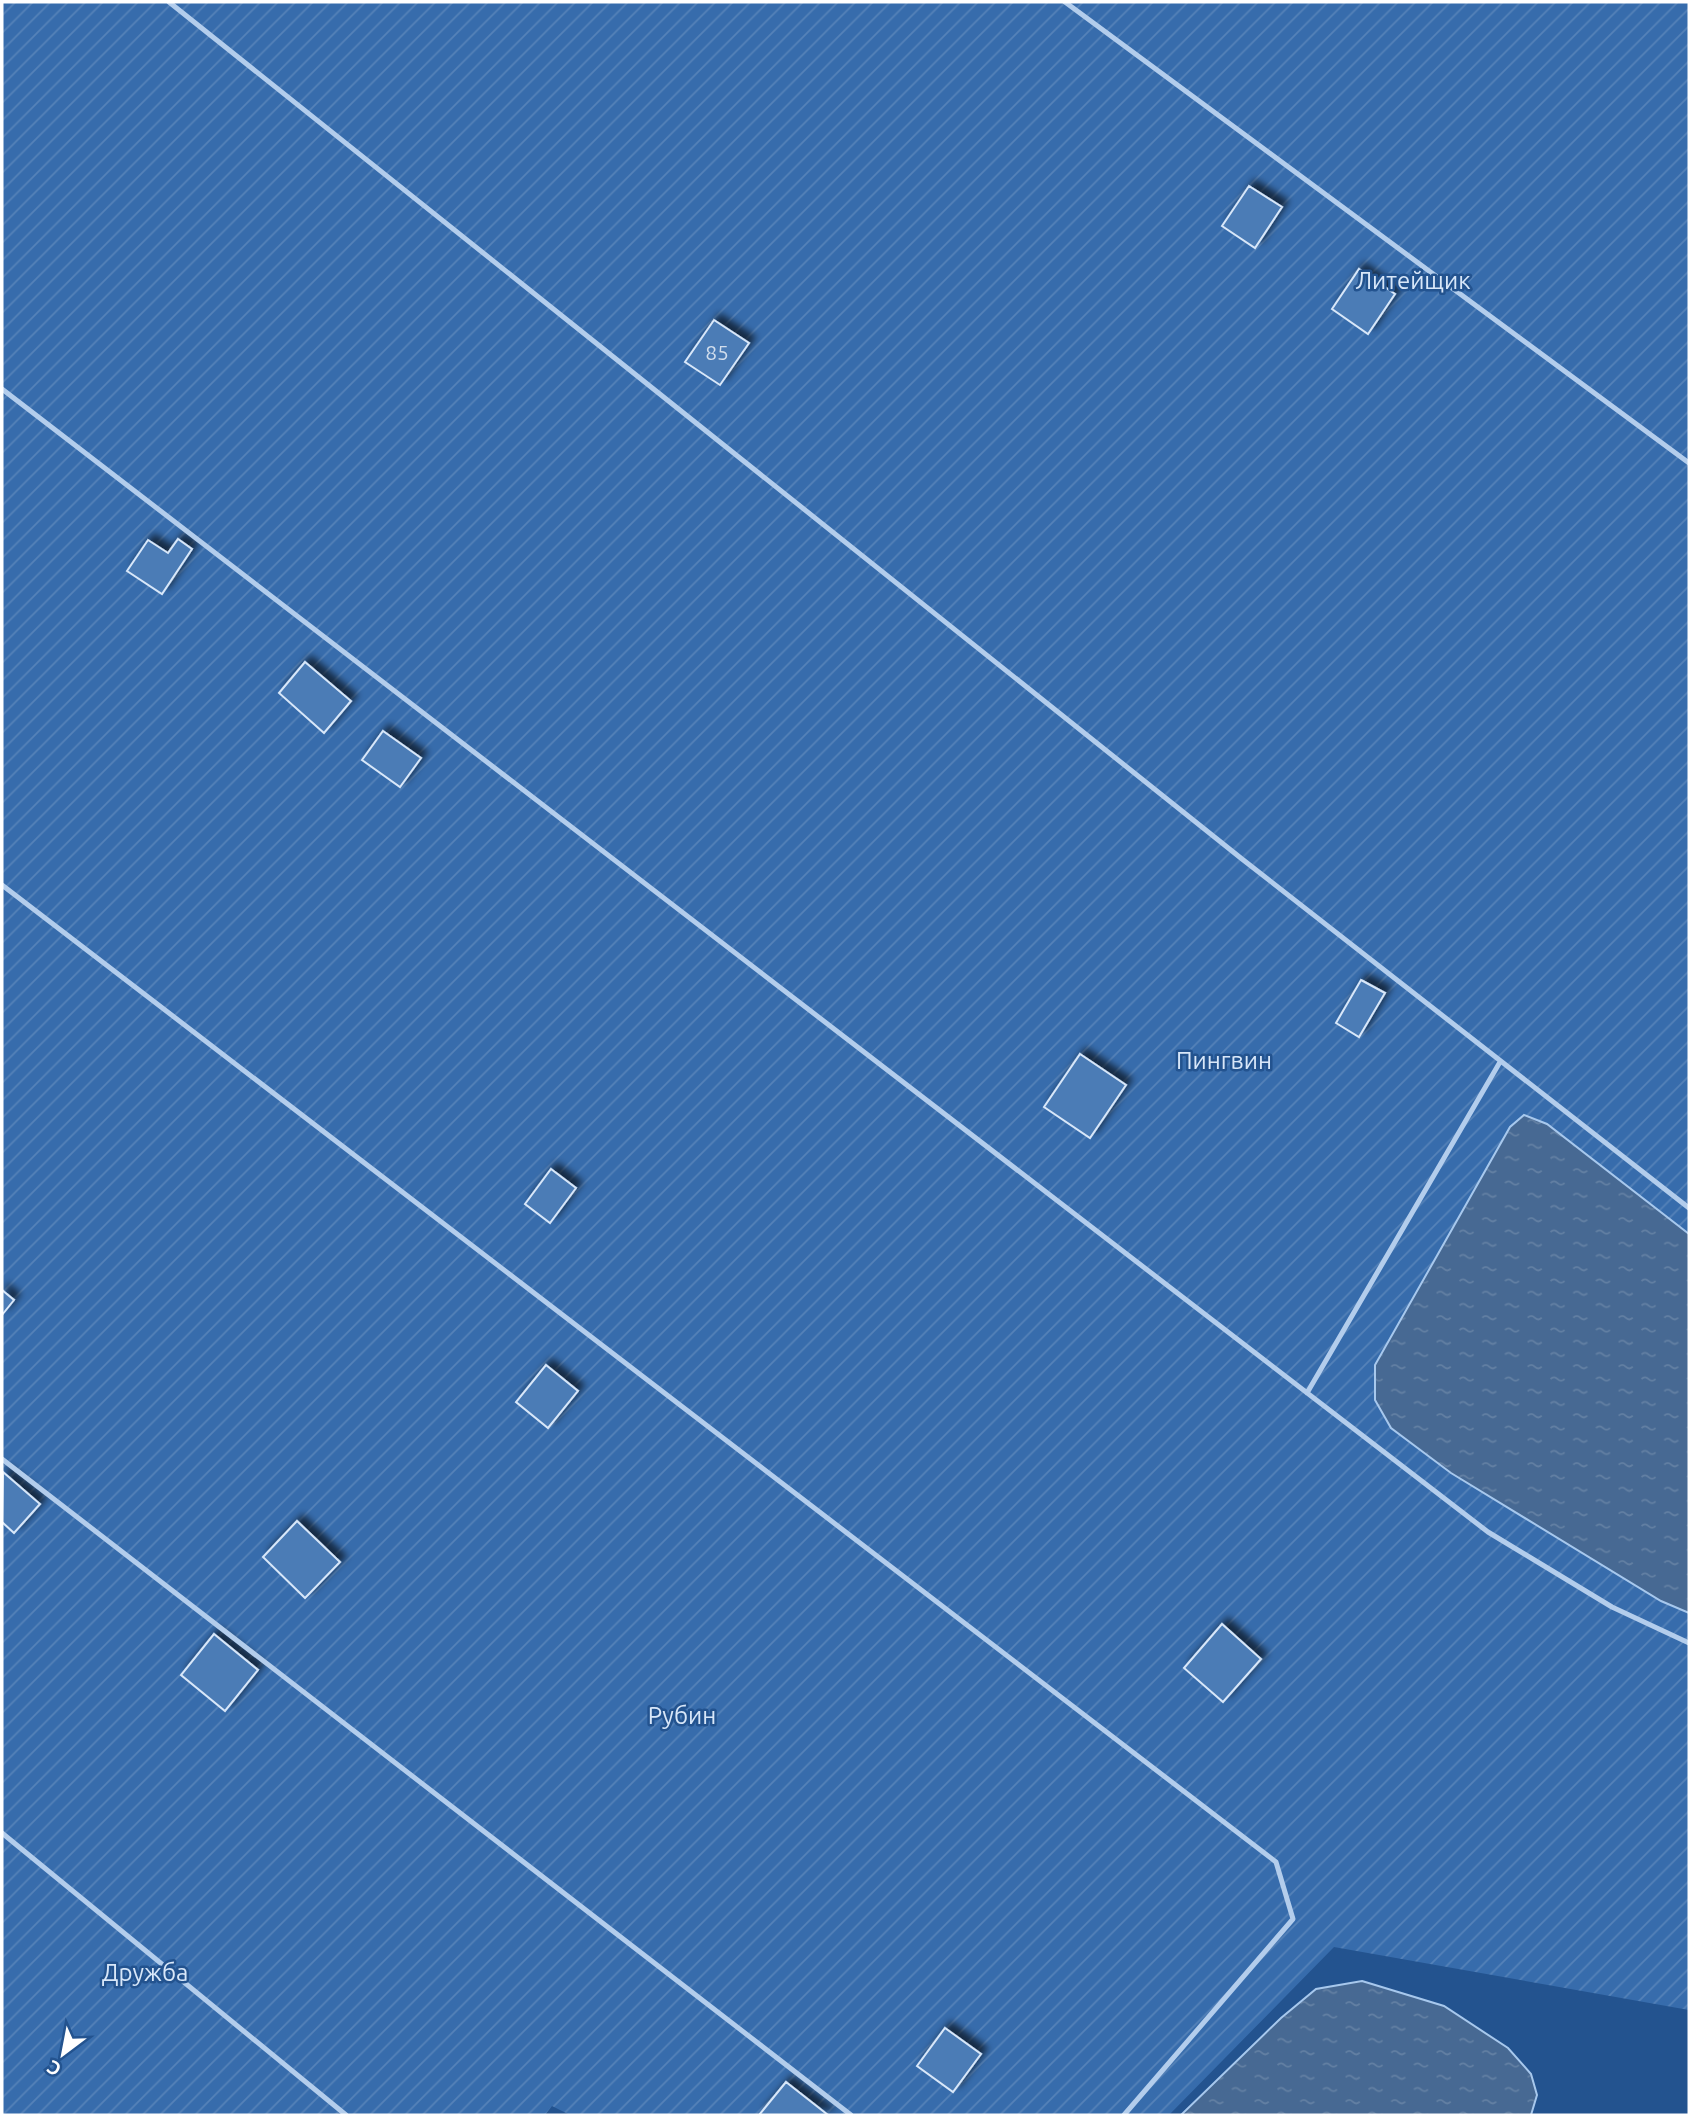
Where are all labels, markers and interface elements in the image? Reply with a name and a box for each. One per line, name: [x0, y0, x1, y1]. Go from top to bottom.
park label: Литейщик: [1355, 267, 1471, 294]
house number: 85: [705, 340, 729, 364]
park label: Пингвин: [1176, 1047, 1272, 1074]
park label: Рубин: [648, 1702, 716, 1729]
park label: Дружба: [102, 1959, 188, 1986]
north arrow: [28, 2019, 98, 2089]
text: С: [43, 2056, 65, 2081]

